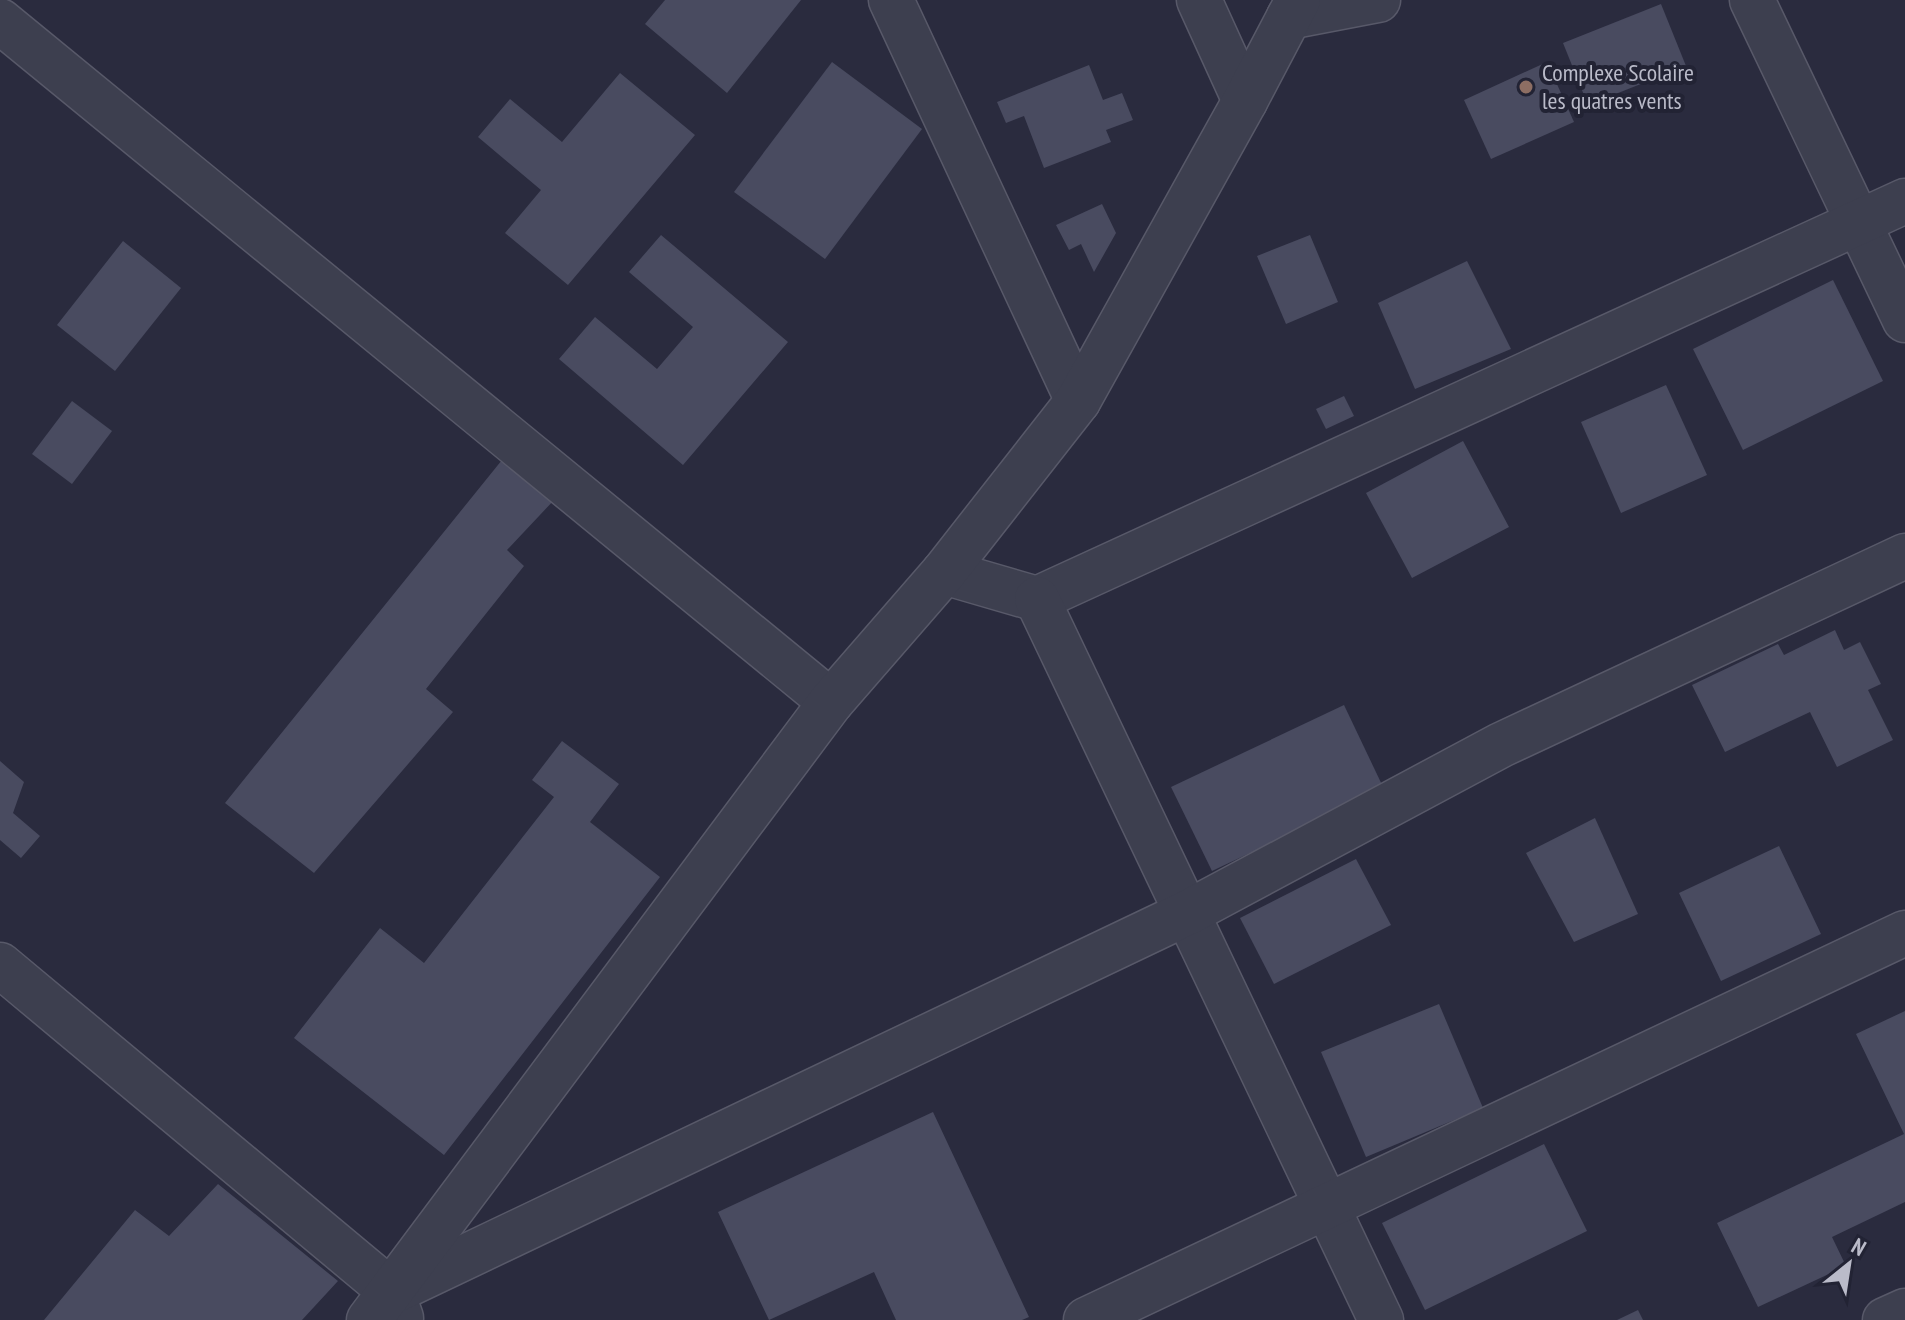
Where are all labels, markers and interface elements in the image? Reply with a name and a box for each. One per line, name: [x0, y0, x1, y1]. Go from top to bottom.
place label: Complexe Scolaire les quatres vents: [1542, 57, 1694, 116]
marker: Complexe Scolaire les quatres vents: [1517, 78, 1535, 96]
north arrow: [1809, 1224, 1889, 1304]
text: N: [1847, 1232, 1871, 1262]

